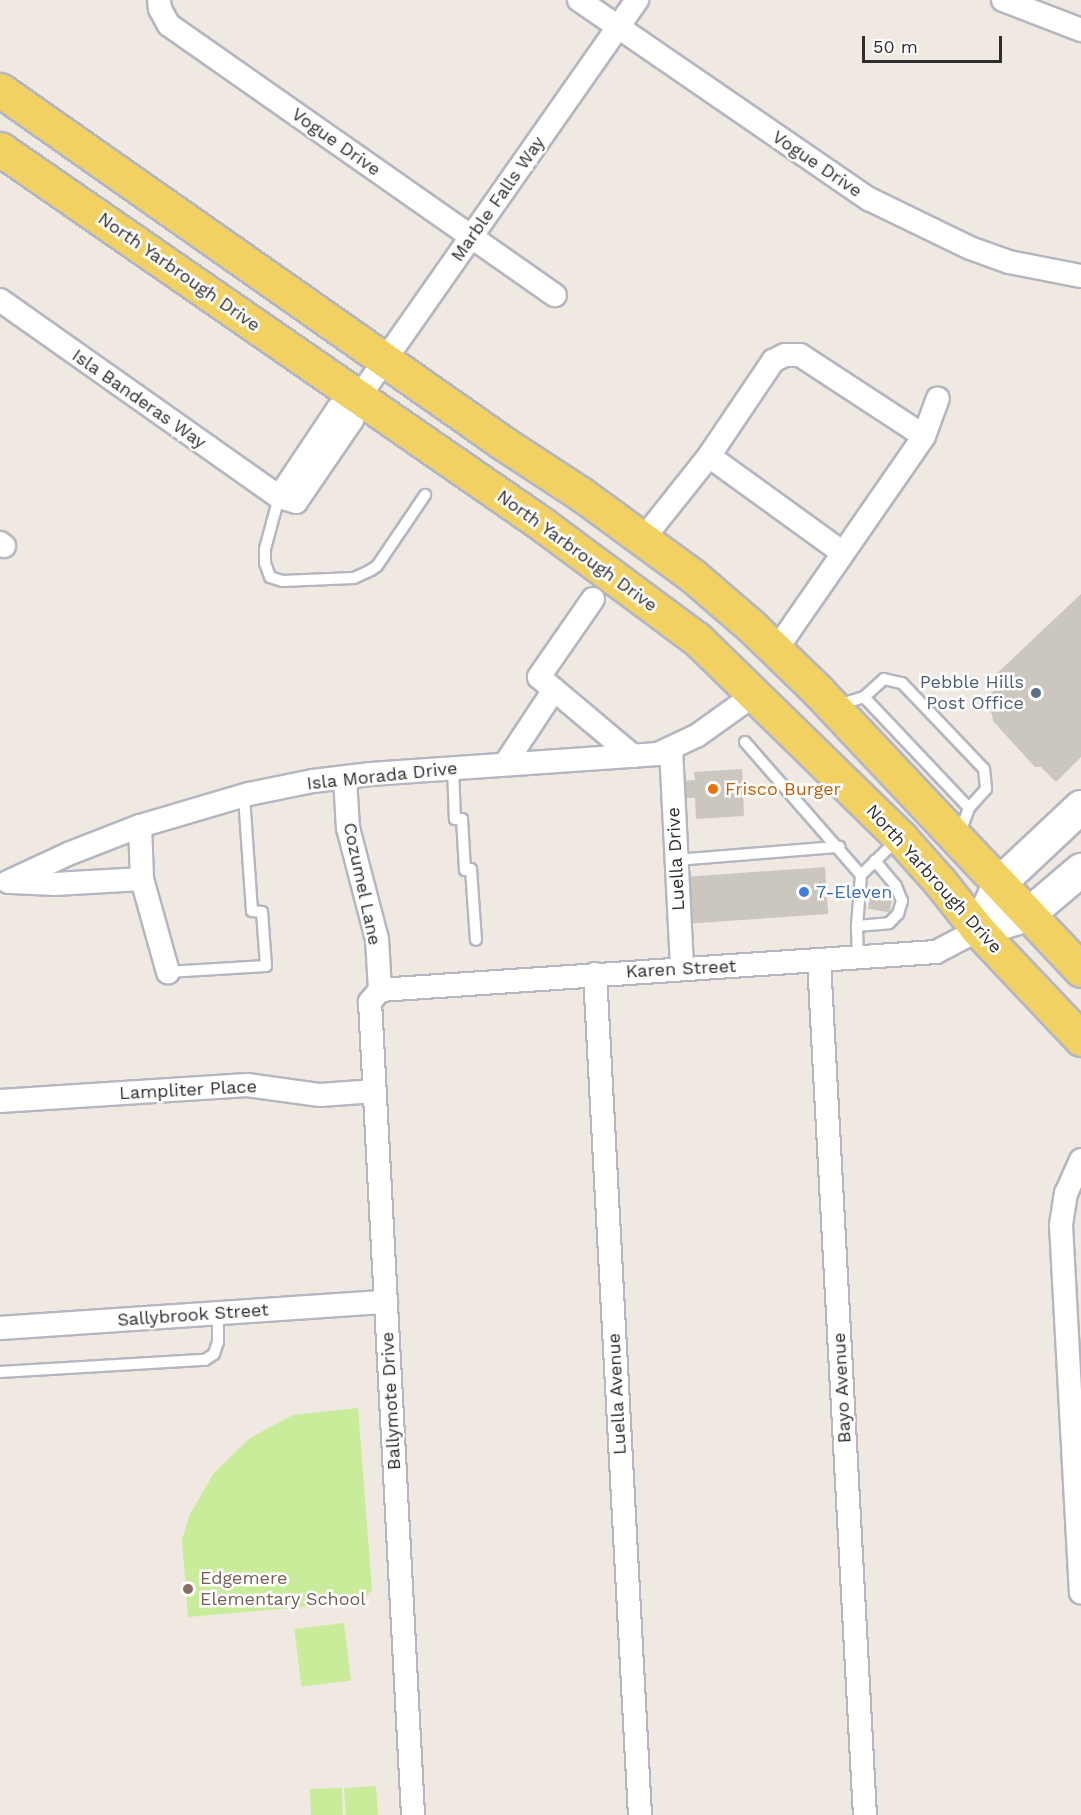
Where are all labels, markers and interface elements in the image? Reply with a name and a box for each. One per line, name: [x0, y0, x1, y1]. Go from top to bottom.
scale bar: [865, 24, 1004, 62]
text: 50 m: [873, 36, 918, 57]
street label: Vogue Drive: [287, 103, 385, 181]
street label: Vogue Drive: [768, 126, 866, 202]
street label: Marble Falls Way: [447, 132, 549, 266]
street label: North Yarbrough Drive: [94, 208, 264, 336]
street label: Isla Banderas Way: [67, 344, 211, 454]
street label: North Yarbrough Drive: [492, 485, 662, 617]
place label: Pebble Hills Post Office: [920, 672, 1024, 714]
marker: Pebble Hills Post Office: [1029, 686, 1043, 700]
street label: Isla Morada Drive: [305, 757, 459, 795]
place label: Frisco Burger: [725, 778, 841, 800]
marker: Frisco Burger: [706, 782, 720, 796]
street label: North Yarbrough Drive: [861, 800, 1007, 958]
street label: Luella Drive: [662, 806, 690, 912]
street label: Cozumel Lane: [338, 820, 386, 948]
place label: 7-Eleven: [816, 881, 892, 903]
marker: 7-Eleven: [797, 885, 811, 899]
street label: Karen Street: [625, 955, 737, 983]
street label: Lampliter Place: [118, 1076, 258, 1104]
street label: Sallybrook Street: [116, 1299, 270, 1331]
street label: Ballymote Drive: [377, 1331, 405, 1471]
street label: Luella Avenue: [603, 1332, 631, 1456]
street label: Bayo Avenue: [828, 1332, 856, 1444]
place label: Edgemere Elementary School: [200, 1568, 366, 1610]
marker: Edgemere Elementary School: [181, 1582, 195, 1596]

